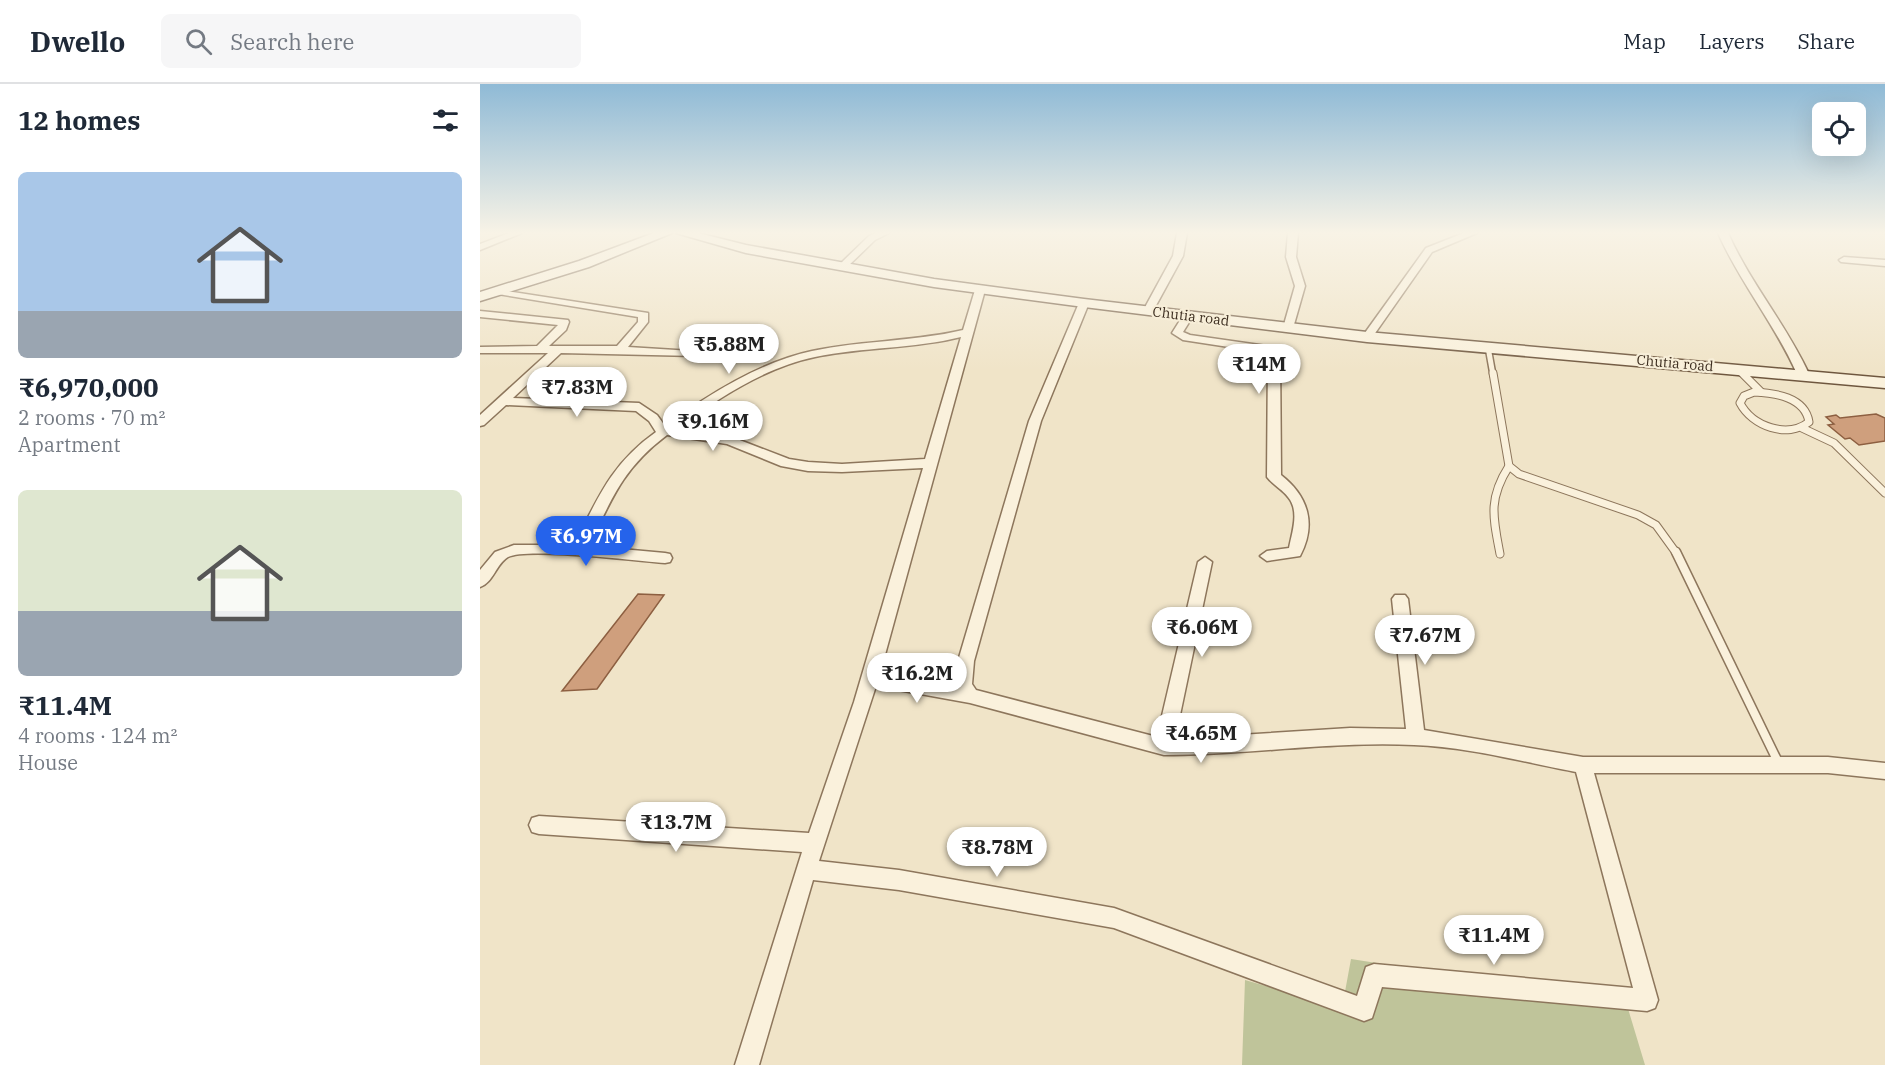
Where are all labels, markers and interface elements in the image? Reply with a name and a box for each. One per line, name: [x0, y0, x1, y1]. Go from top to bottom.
search box: [161, 14, 581, 68]
text: Dwello: [30, 23, 125, 60]
icon: search: [182, 25, 215, 58]
text: Search here: [230, 27, 354, 56]
text: Map: [1623, 27, 1666, 55]
text: Layers: [1699, 27, 1765, 55]
text: Share: [1798, 27, 1855, 55]
map controls: [1812, 102, 1866, 156]
button: locate: [1812, 102, 1866, 156]
text: 12 homes: [18, 103, 140, 137]
icon: filters: [429, 104, 462, 137]
icon: home: [186, 211, 294, 319]
street label: Chutia road: [1152, 302, 1231, 330]
pin: ₹5.88M: [680, 324, 778, 375]
text: ₹5.88M: [693, 330, 765, 357]
pin: ₹14M: [1223, 344, 1295, 395]
text: ₹14M: [1232, 350, 1286, 377]
street label: Chutia road: [1636, 351, 1715, 375]
pin: ₹7.83M: [528, 367, 626, 418]
text: ₹6,970,000: [18, 370, 159, 404]
text: ₹7.83M: [541, 373, 613, 400]
pin: ₹9.16M: [664, 401, 762, 452]
text: 2 rooms · 70 m²: [18, 404, 165, 431]
text: ₹9.16M: [677, 407, 749, 434]
text: Apartment: [18, 431, 121, 458]
pin: ₹6.97M: [537, 516, 635, 567]
text: ₹6.97M: [550, 522, 622, 549]
icon: home: [186, 529, 294, 637]
pin: ₹6.06M: [1153, 607, 1251, 658]
text: ₹6.06M: [1166, 613, 1238, 640]
pin: ₹7.67M: [1376, 615, 1474, 666]
text: ₹7.67M: [1389, 621, 1461, 648]
pin: ₹16.2M: [868, 653, 966, 704]
text: ₹16.2M: [881, 659, 953, 686]
text: ₹11.4M: [18, 688, 112, 722]
pin: ₹4.65M: [1152, 713, 1250, 764]
text: ₹4.65M: [1165, 719, 1237, 746]
text: 4 rooms · 124 m²: [18, 722, 177, 749]
text: House: [18, 749, 78, 776]
pin: ₹13.7M: [627, 802, 725, 853]
text: ₹13.7M: [640, 808, 712, 835]
pin: ₹8.78M: [948, 827, 1046, 878]
text: ₹8.78M: [961, 833, 1033, 860]
pin: ₹11.4M: [1445, 915, 1543, 966]
text: ₹11.4M: [1458, 921, 1530, 948]

